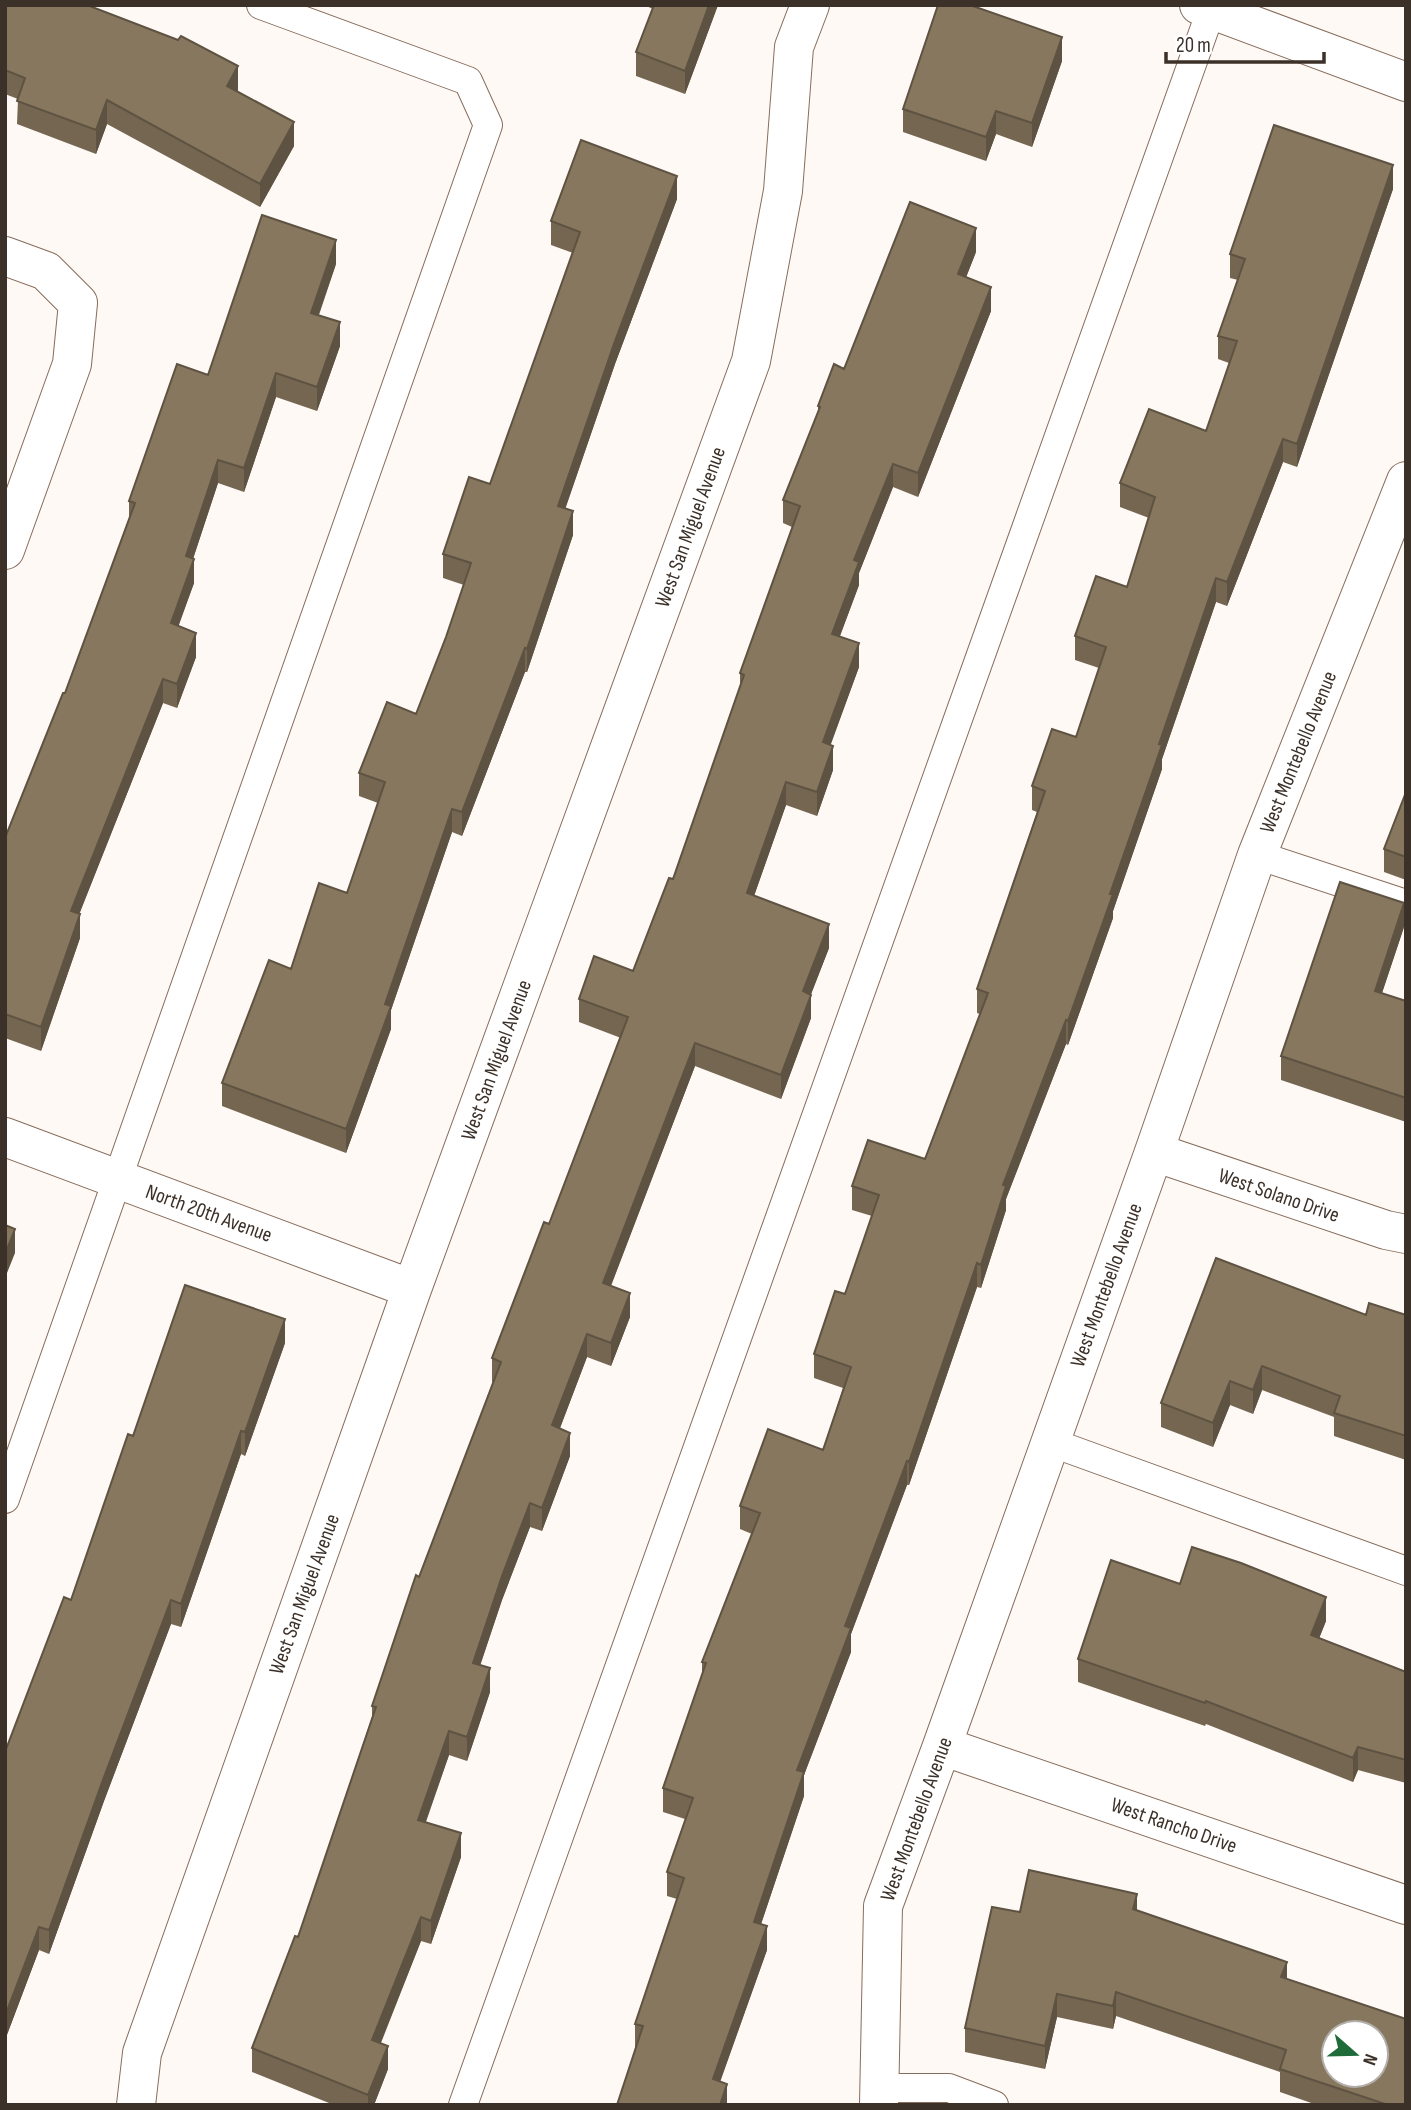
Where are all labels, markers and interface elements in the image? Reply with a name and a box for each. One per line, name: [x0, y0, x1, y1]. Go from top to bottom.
scale bar: [1166, 21, 1324, 65]
text: 20 m: [1176, 33, 1211, 58]
street label: West San Miguel Avenue: [650, 443, 731, 611]
street label: West Montebello Avenue: [1255, 668, 1342, 837]
street label: West San Miguel Avenue: [456, 976, 537, 1144]
street label: West Solano Drive: [1215, 1163, 1343, 1228]
street label: North 20th Avenue: [142, 1179, 275, 1248]
street label: West Montebello Avenue: [1065, 1200, 1148, 1370]
street label: West San Miguel Avenue: [264, 1510, 345, 1678]
street label: West Montebello Avenue: [875, 1734, 958, 1904]
street label: West Rancho Drive: [1108, 1792, 1240, 1859]
north arrow: [1320, 2019, 1390, 2089]
text: N: [1357, 2051, 1382, 2068]

